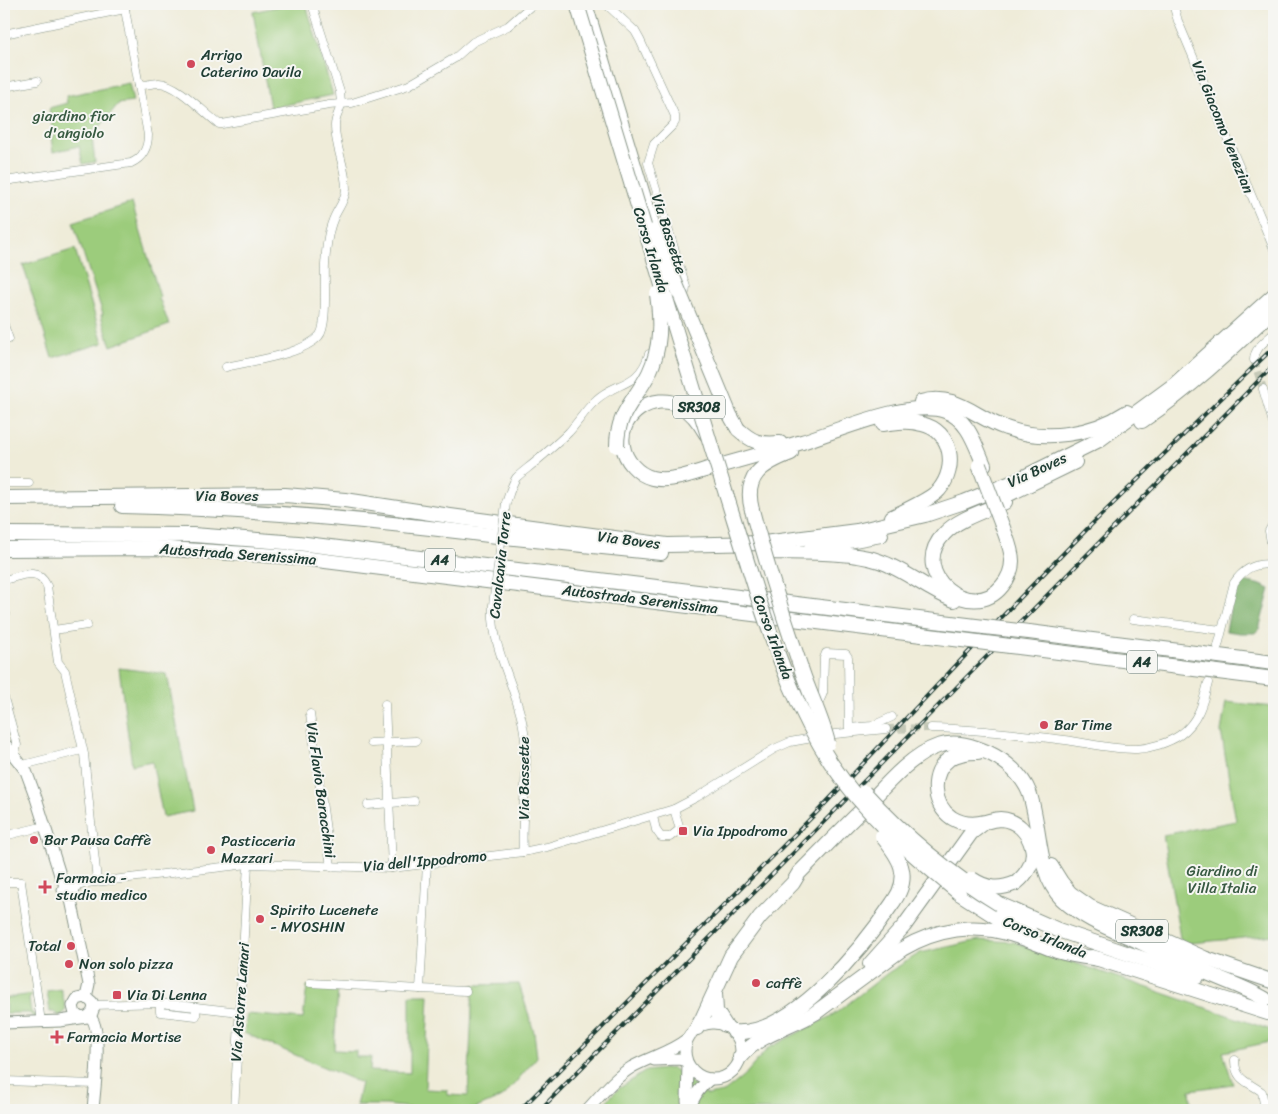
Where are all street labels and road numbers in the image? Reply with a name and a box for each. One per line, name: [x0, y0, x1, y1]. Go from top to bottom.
street label: Via Giacomo Venezian: [1184, 56, 1262, 198]
street label: Via Bassette: [644, 190, 694, 278]
street label: Corso Irlanda: [626, 204, 677, 297]
road number: SR308: [673, 396, 725, 418]
street label: Via Boves: [1003, 445, 1071, 495]
street label: Via Boves: [195, 483, 259, 509]
street label: Cavalcavia Torre: [481, 510, 519, 620]
street label: Via Boves: [596, 523, 662, 557]
street label: Autostrada Serenissima: [158, 535, 318, 572]
road number: A4: [425, 548, 455, 572]
street label: Autostrada Serenissima: [560, 576, 720, 622]
street label: Corso Irlanda: [746, 591, 801, 684]
road number: A4: [1127, 650, 1157, 674]
street label: Via Flavio Baracchini: [299, 720, 344, 860]
street label: Via Bassette: [511, 736, 537, 820]
street label: Via dell'Ippodromo: [362, 843, 488, 879]
street label: Corso Irlanda: [999, 908, 1092, 966]
road number: SR308: [1116, 919, 1168, 942]
street label: Via Astorre Lanari: [223, 941, 257, 1063]

